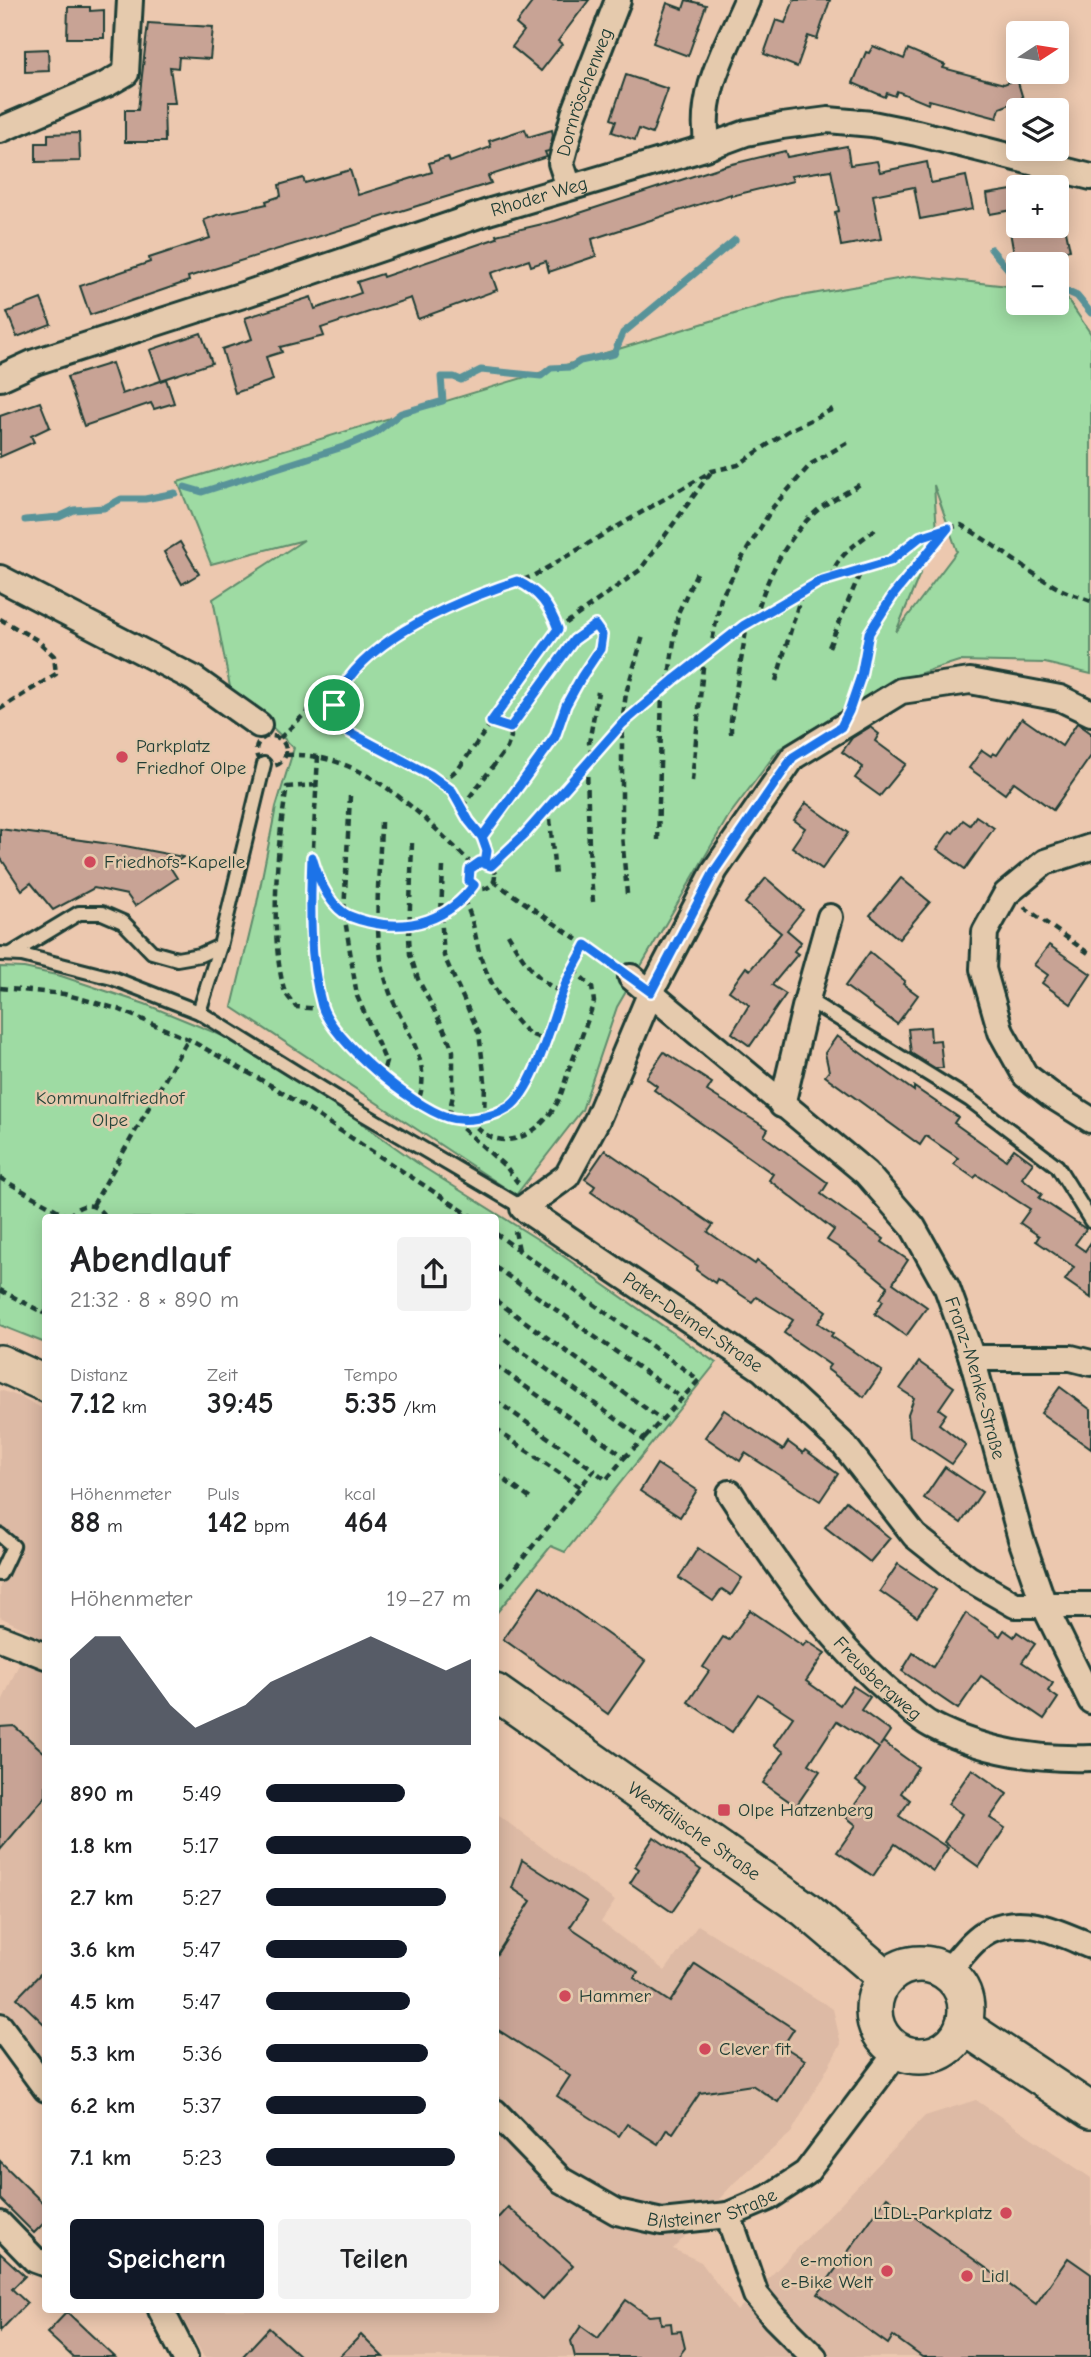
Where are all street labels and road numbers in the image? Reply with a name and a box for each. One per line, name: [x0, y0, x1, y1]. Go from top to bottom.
street label: Dornröschenweg: [552, 25, 617, 159]
street label: Rhoder Weg: [488, 172, 590, 221]
street label: Pater-Deimel-Straße: [619, 1267, 767, 1377]
street label: Franz-Menke-Straße: [940, 1294, 1010, 1462]
street label: Freusbergweg: [829, 1632, 926, 1725]
street label: Westfälische Straße: [624, 1777, 765, 1885]
street label: Bilsteiner Straße: [645, 2184, 781, 2233]

